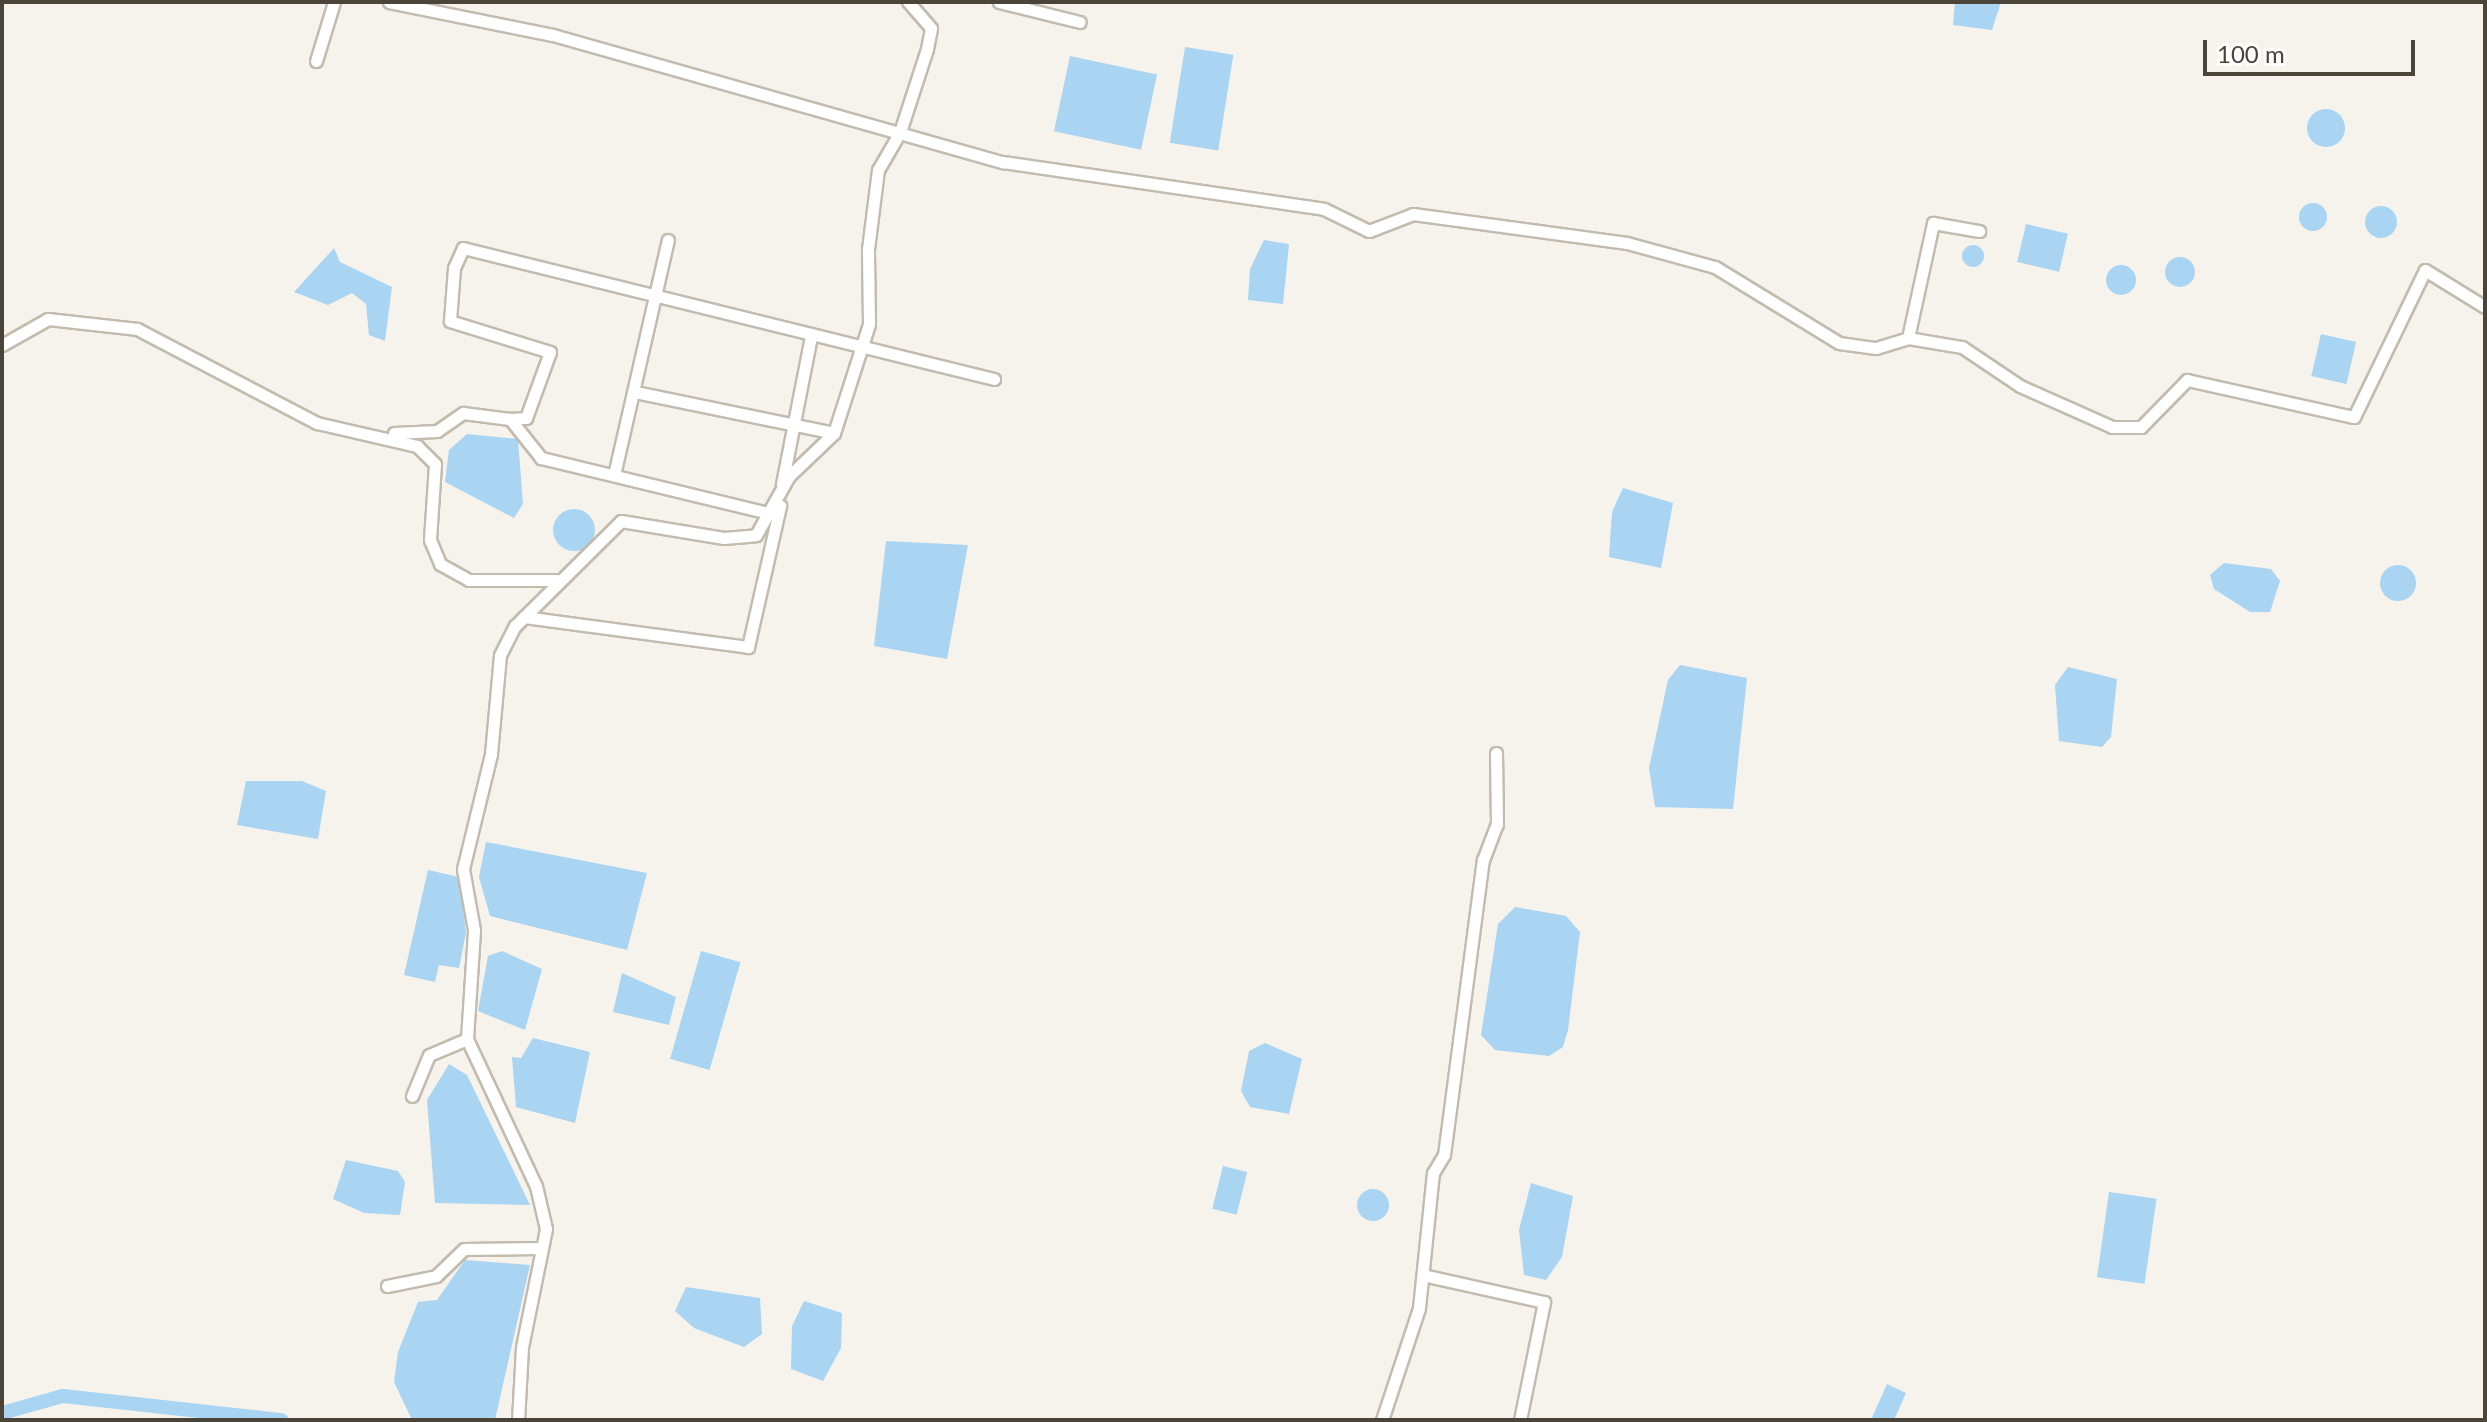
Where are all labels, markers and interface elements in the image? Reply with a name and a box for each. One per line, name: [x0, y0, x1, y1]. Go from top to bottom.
scale bar: [2207, 24, 2419, 74]
text: 100 m: [2217, 39, 2285, 68]

